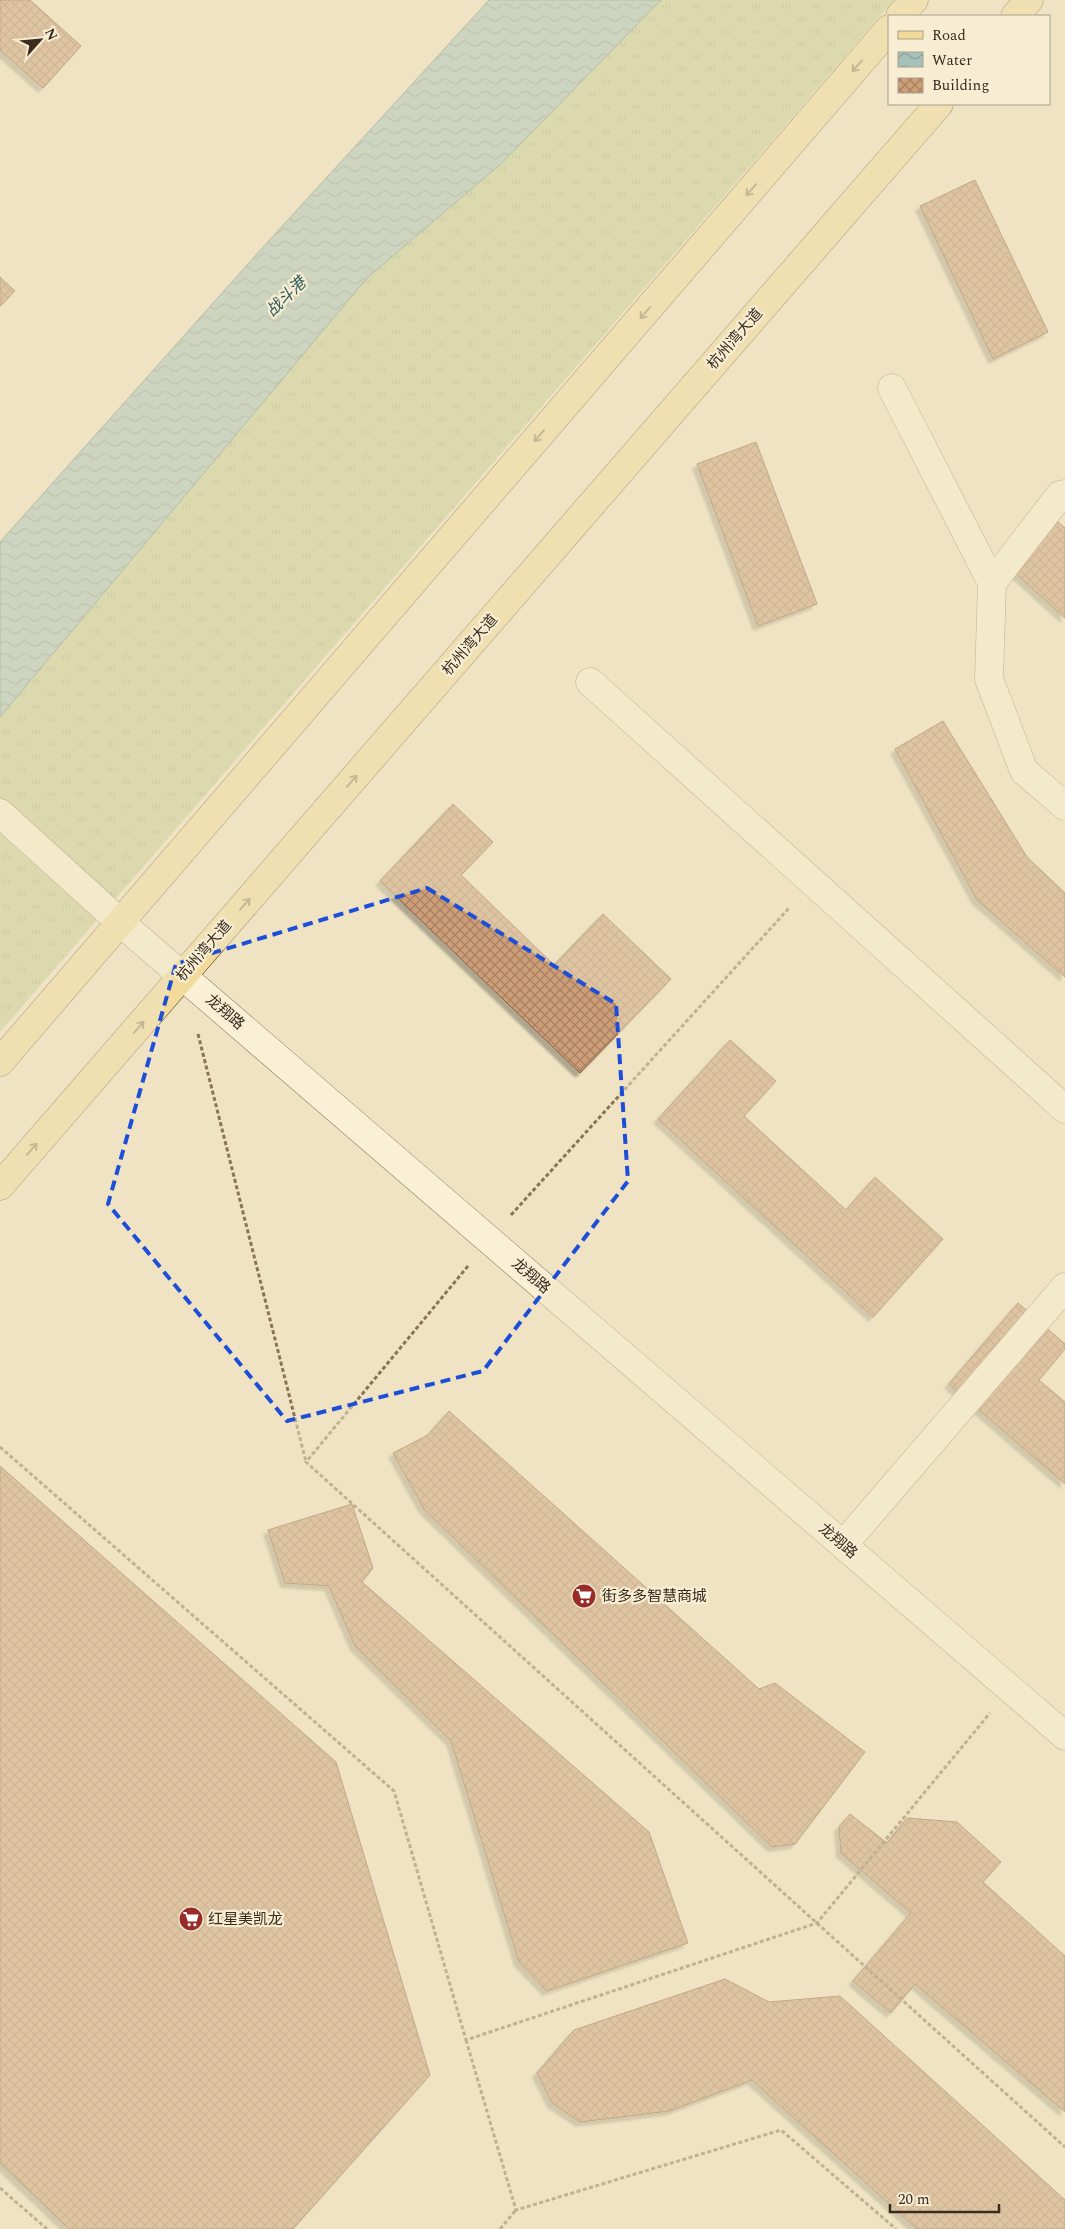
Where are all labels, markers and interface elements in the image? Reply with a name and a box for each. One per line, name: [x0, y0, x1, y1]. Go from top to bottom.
north arrow: [15, 15, 65, 65]
legend: [888, 15, 1050, 105]
text: N: [39, 24, 63, 44]
text: Road: [932, 24, 966, 47]
text: Water: [932, 49, 972, 72]
one-way arrow: [851, 60, 863, 73]
text: Building: [932, 74, 989, 97]
one-way arrow: [745, 183, 757, 196]
water label: 战斗港: [260, 270, 313, 322]
street label: 杭州湾大道: [702, 303, 768, 375]
one-way arrow: [640, 306, 651, 319]
one-way arrow: [534, 430, 545, 443]
street label: 杭州湾大道: [437, 609, 503, 681]
one-way arrow: [346, 775, 358, 788]
one-way arrow: [240, 898, 251, 911]
street label: 杭州湾大道: [171, 915, 237, 987]
street label: 龙翔路: [200, 989, 250, 1035]
one-way arrow: [133, 1020, 144, 1033]
one-way arrow: [26, 1143, 38, 1156]
street label: 龙翔路: [506, 1253, 556, 1299]
street label: 龙翔路: [813, 1518, 863, 1564]
supermarket icon: 街多多智慧商城: [571, 1583, 597, 1609]
place label: 街多多智慧商城: [602, 1585, 707, 1608]
supermarket icon: 红星美凯龙: [178, 1906, 204, 1932]
place label: 红星美凯龙: [208, 1908, 283, 1931]
scale bar: [890, 2182, 999, 2214]
text: 20 m: [898, 2188, 930, 2211]

